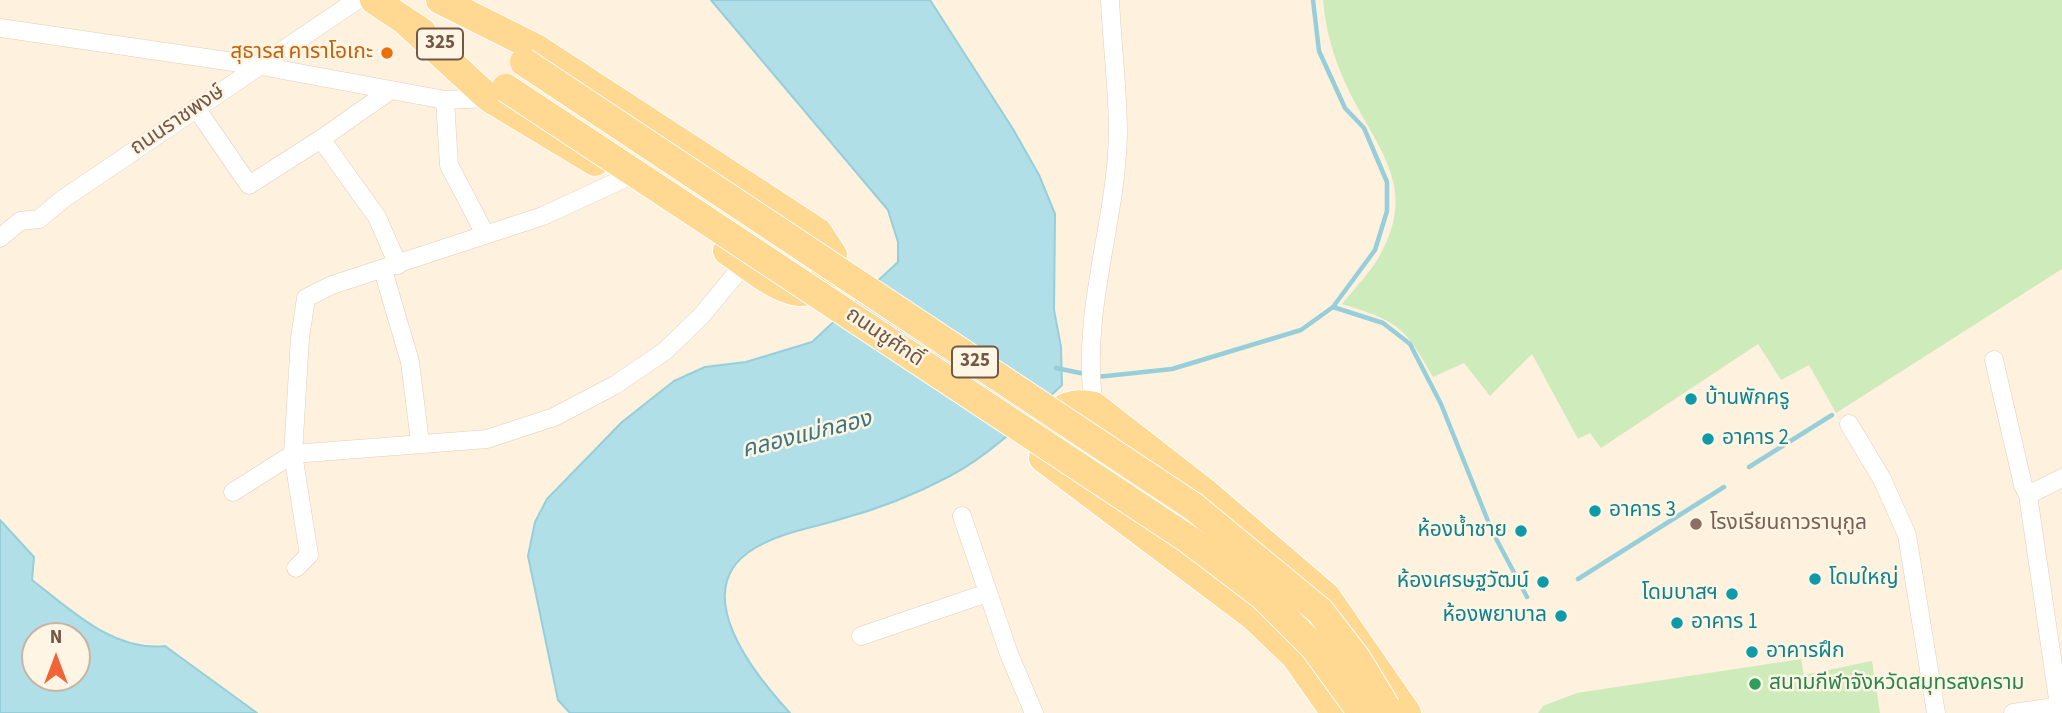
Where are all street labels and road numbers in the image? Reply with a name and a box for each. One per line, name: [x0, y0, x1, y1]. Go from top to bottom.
road number: 325: [417, 28, 463, 60]
street label: ถนนราชพงษ์: [126, 80, 230, 162]
street label: ถนนชูศักดิ์: [840, 303, 928, 373]
road number: 325: [952, 346, 998, 378]

